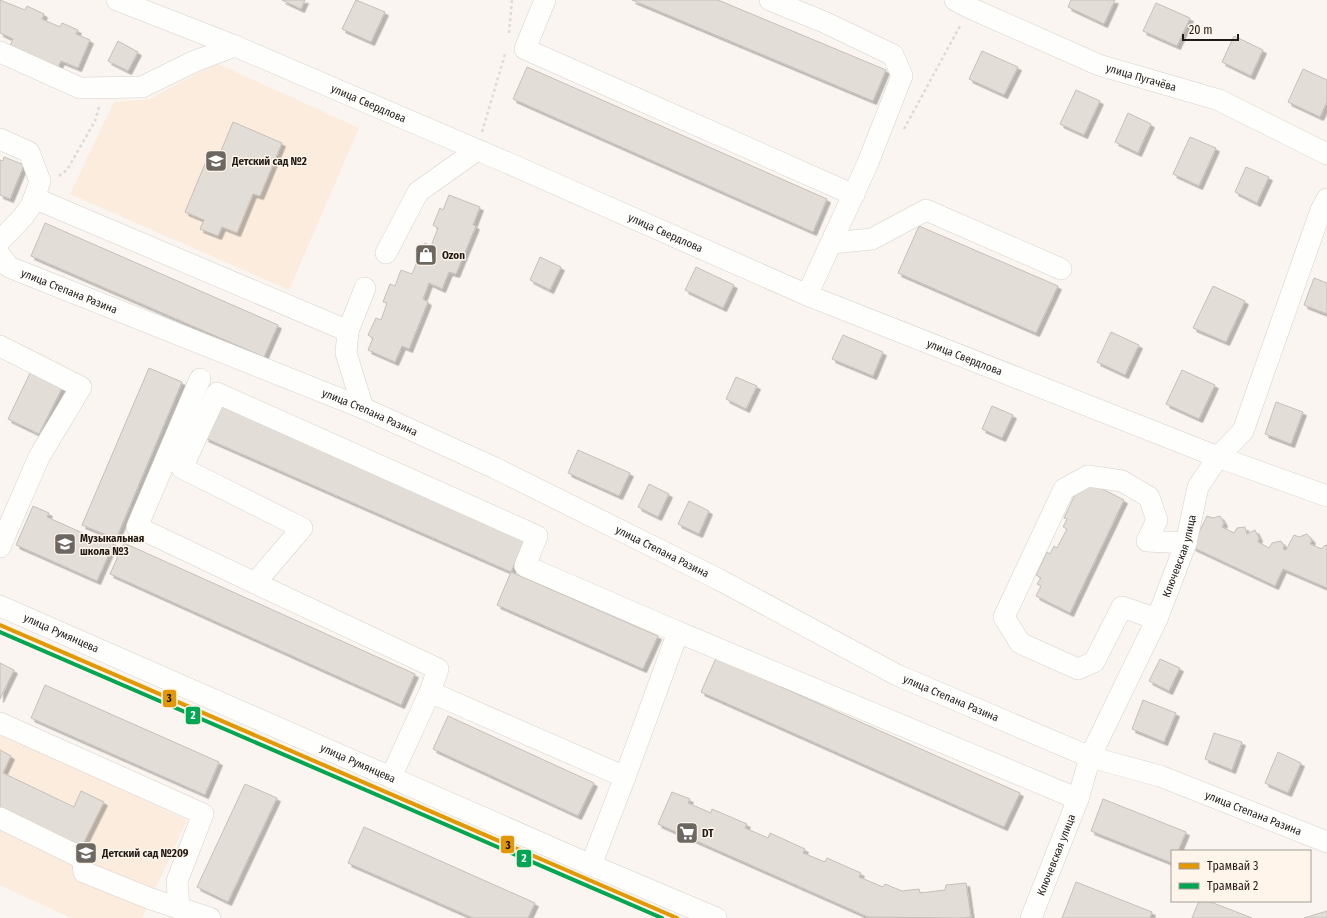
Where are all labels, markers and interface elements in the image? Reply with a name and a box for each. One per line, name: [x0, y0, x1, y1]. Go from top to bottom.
scale bar: [1183, 16, 1238, 42]
text: 20 m: [1189, 23, 1213, 37]
street label: улица Пугачёва: [1104, 61, 1178, 94]
street label: улица Свердлова: [329, 81, 408, 125]
school or university icon: Детский сад №2: [203, 148, 229, 174]
place label: Детский сад №2: [231, 155, 307, 168]
street label: улица Свердлова: [626, 210, 705, 255]
shop icon: Ozon: [413, 242, 439, 268]
place label: Ozon: [442, 249, 465, 262]
street label: улица Степана Разина: [19, 266, 119, 316]
street label: улица Свердлова: [925, 336, 1004, 378]
street label: улица Степана Разина: [320, 386, 420, 438]
street label: Ключевская улица: [1159, 513, 1198, 599]
street label: улица Степана Разина: [614, 523, 711, 580]
school or university icon: Музыкальная школа №3: [52, 531, 78, 557]
place label: Музыкальная школа №3: [80, 532, 144, 558]
street label: улица Румянцева: [22, 611, 101, 655]
street label: улица Степана Разина: [901, 672, 1001, 724]
line badge: 3: [162, 689, 177, 708]
text: 3: [165, 692, 172, 705]
line badge: 2: [185, 706, 201, 725]
text: 2: [189, 709, 196, 722]
street label: улица Румянцева: [318, 741, 398, 785]
street label: улица Степана Разина: [1203, 788, 1304, 838]
street label: Ключевская улица: [1034, 812, 1078, 897]
supermarket icon: DT: [674, 820, 700, 846]
place label: DT: [702, 827, 714, 840]
line badge: 3: [500, 835, 515, 854]
text: 3: [504, 839, 511, 852]
school or university icon: Детский сад №209: [73, 840, 99, 866]
place label: Детский сад №209: [101, 847, 189, 860]
line badge: 2: [516, 849, 532, 868]
legend: [1171, 850, 1311, 902]
text: 2: [520, 852, 527, 865]
text: Трамвай 3: [1207, 859, 1258, 873]
text: Трамвай 2: [1207, 879, 1258, 893]

